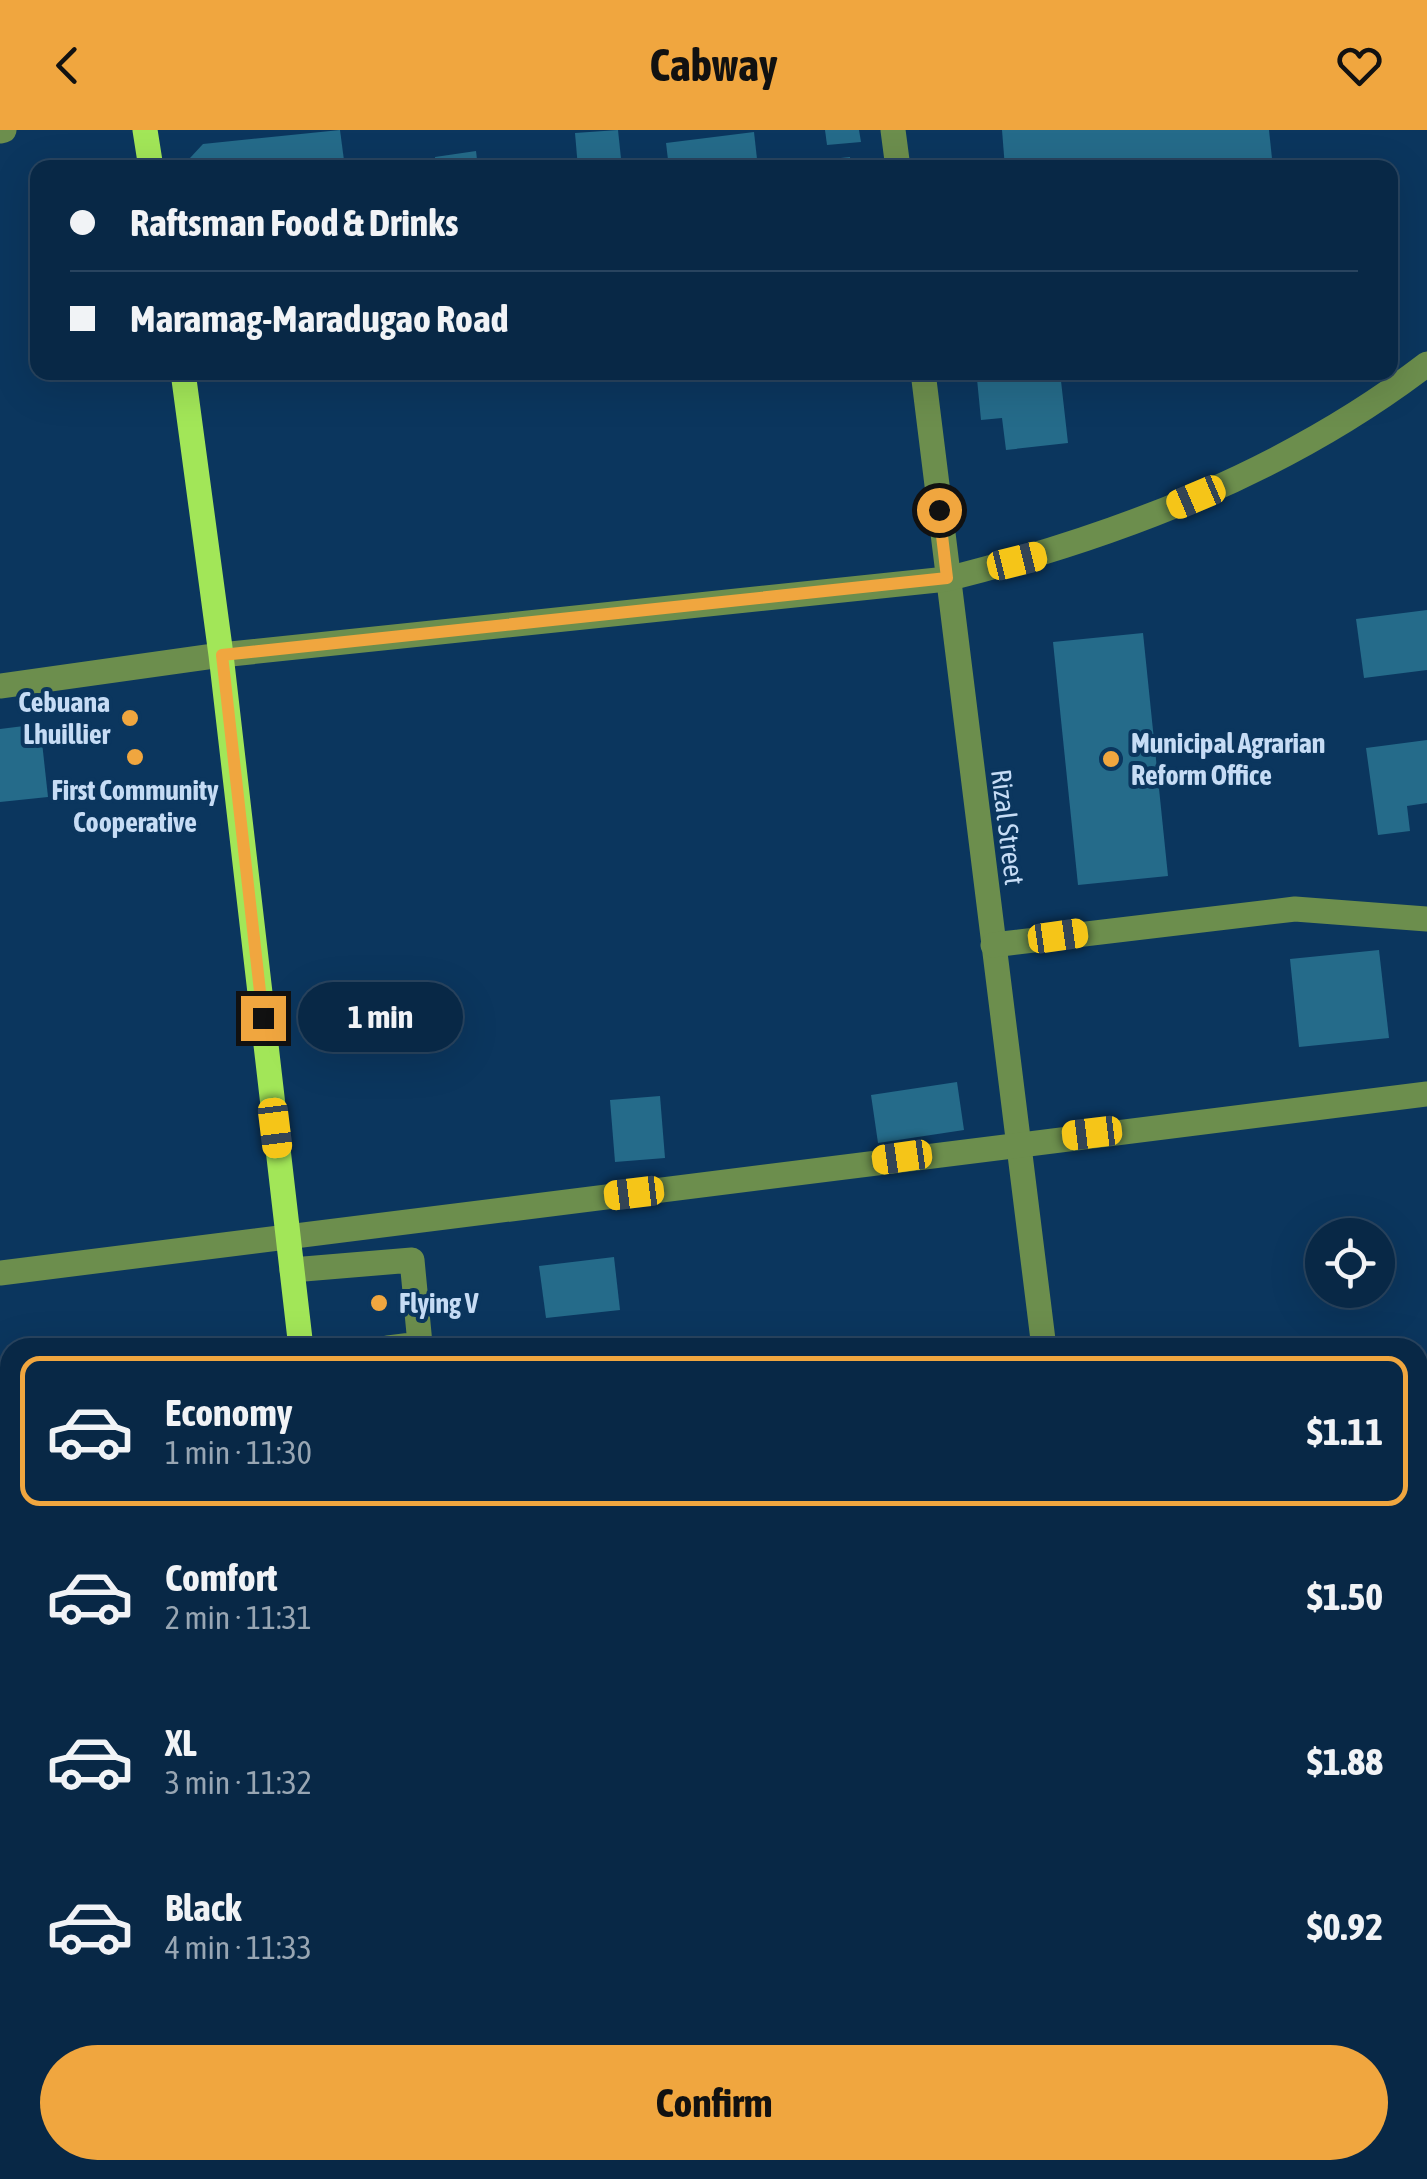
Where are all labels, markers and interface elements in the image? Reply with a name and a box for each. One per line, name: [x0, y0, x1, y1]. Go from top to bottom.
icon: back: [40, 38, 95, 93]
icon: heart: [1332, 38, 1387, 93]
text: Cabway: [650, 39, 777, 91]
text: Raftsman Food & Drinks: [130, 201, 458, 244]
text: Maramag-Maradugao Road: [130, 297, 509, 340]
car: [1163, 471, 1229, 523]
route start: [917, 488, 962, 533]
car: [984, 539, 1050, 583]
place label: Cebuana Lhuillier: [18, 686, 111, 750]
marker: Cebuana Lhuillier: [119, 707, 141, 729]
place label: Municipal Agrarian Reform Office: [1131, 727, 1325, 791]
marker: First Community Cooperative: [124, 746, 146, 768]
marker: Municipal Agrarian Reform Office: [1100, 748, 1122, 770]
street label: Rizal Street: [985, 767, 1031, 887]
place label: First Community Cooperative: [52, 774, 219, 838]
car: [1026, 917, 1090, 955]
callout: 1 min: [298, 983, 463, 1053]
route end: [241, 996, 286, 1041]
text: 1 min: [348, 998, 413, 1035]
car: [256, 1096, 294, 1160]
car: [1060, 1114, 1124, 1152]
car: [870, 1138, 934, 1176]
car: [602, 1174, 666, 1212]
map controls: [1305, 1218, 1395, 1308]
button: locate: [1305, 1218, 1395, 1308]
place label: Flying V: [399, 1287, 479, 1319]
marker: Flying V: [368, 1292, 390, 1314]
icon: car: [45, 1386, 135, 1476]
text: Economy: [165, 1391, 292, 1434]
text: $1.11: [1307, 1410, 1383, 1453]
text: 1 min · 11:30: [165, 1434, 312, 1471]
icon: car: [45, 1551, 135, 1641]
text: Comfort: [165, 1556, 277, 1599]
text: $1.50: [1307, 1575, 1383, 1618]
text: 2 min · 11:31: [165, 1599, 312, 1636]
icon: car: [45, 1716, 135, 1806]
text: XL: [165, 1721, 197, 1764]
text: $1.88: [1307, 1740, 1383, 1783]
text: 3 min · 11:32: [165, 1764, 312, 1801]
icon: car: [45, 1881, 135, 1971]
text: Black: [165, 1886, 242, 1929]
text: $0.92: [1307, 1905, 1383, 1948]
text: 4 min · 11:33: [165, 1929, 312, 1966]
button: Confirm: [40, 2045, 1388, 2160]

